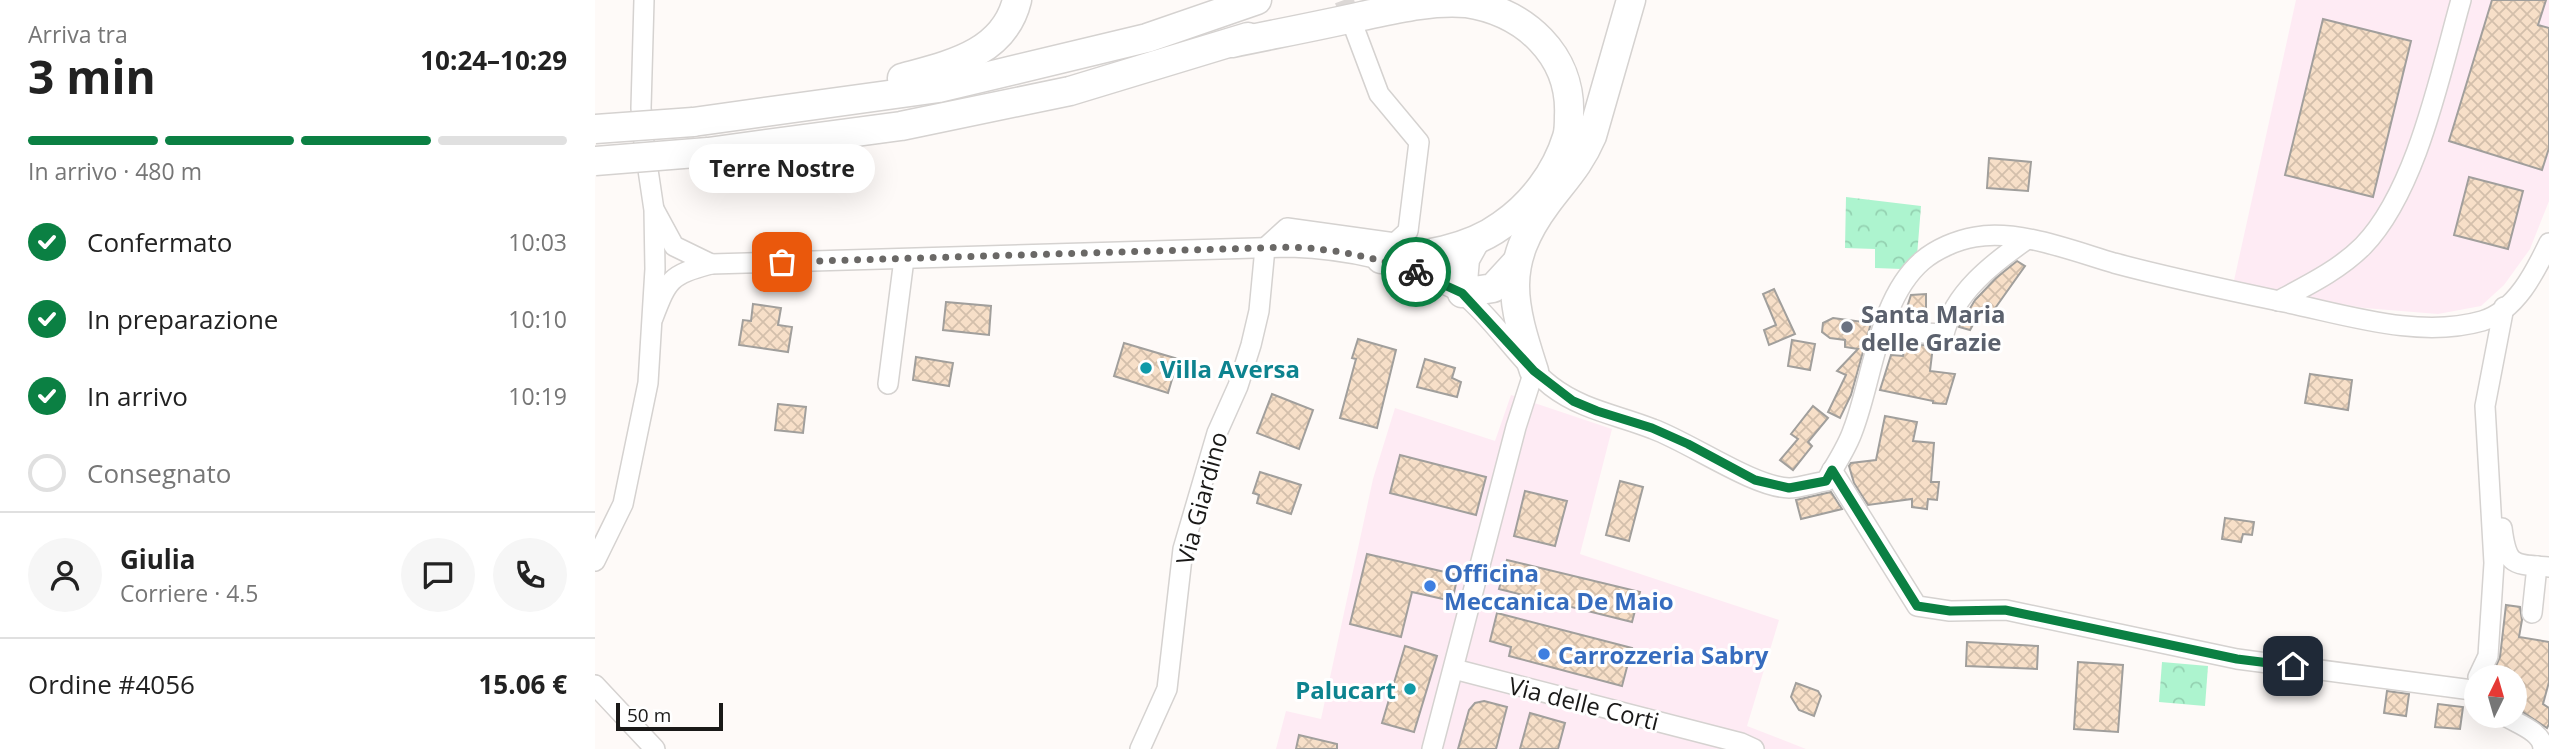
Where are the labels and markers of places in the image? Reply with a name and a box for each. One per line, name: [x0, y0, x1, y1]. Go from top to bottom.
callout: Terre Nostre: [689, 143, 875, 192]
pin: [752, 232, 812, 292]
place label: Santa Maria delle Grazie: [1861, 297, 2005, 358]
marker: Santa Maria delle Grazie: [1839, 319, 1855, 335]
place label: Villa Aversa: [1160, 352, 1300, 385]
marker: Villa Aversa: [1138, 360, 1154, 376]
place label: Officina Meccanica De Maio: [1444, 556, 1674, 617]
marker: Officina Meccanica De Maio: [1422, 578, 1438, 594]
pin: [2263, 636, 2323, 696]
place label: Carrozzeria Sabry: [1558, 638, 1769, 671]
marker: Carrozzeria Sabry: [1536, 646, 1552, 662]
place label: Palucart: [1295, 673, 1396, 706]
marker: Palucart: [1402, 681, 1418, 697]

